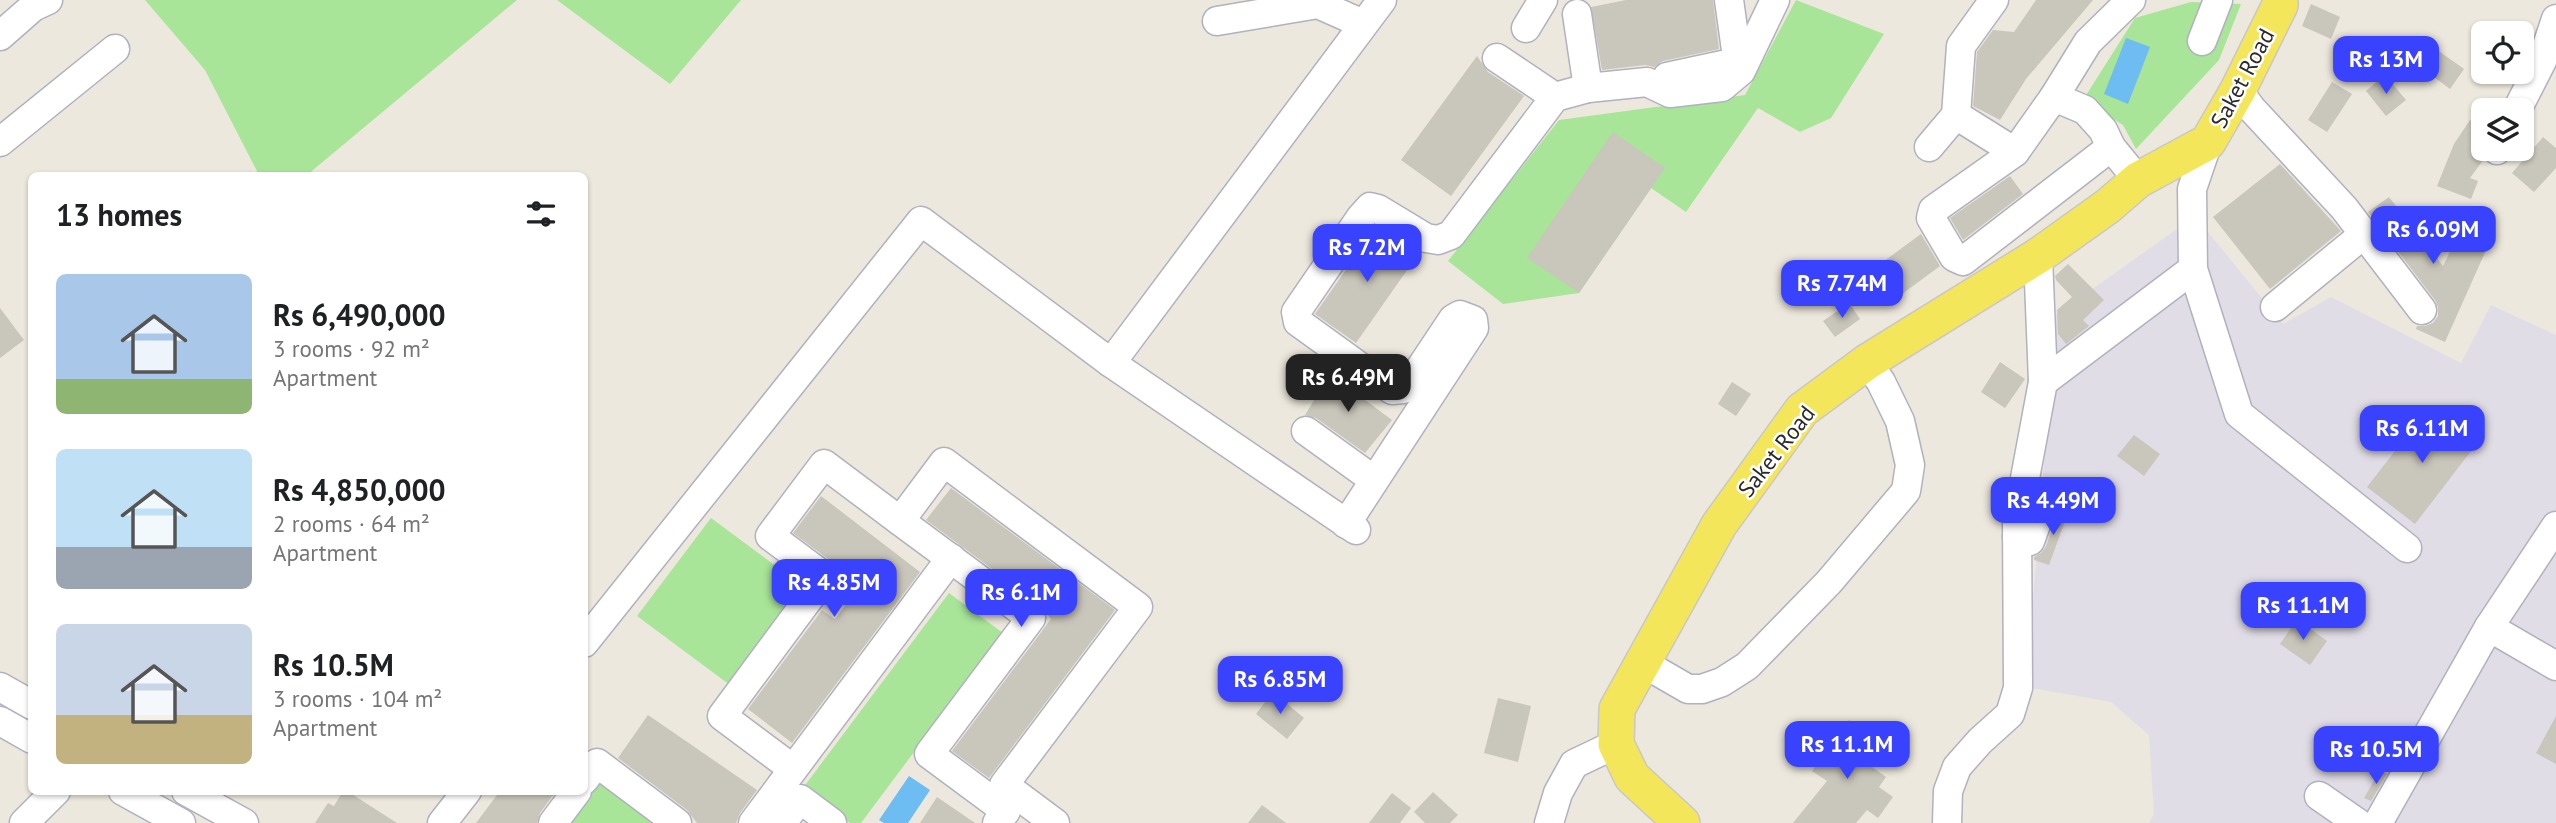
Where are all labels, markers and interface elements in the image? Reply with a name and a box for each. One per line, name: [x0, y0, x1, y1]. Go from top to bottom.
map controls: [2471, 21, 2534, 161]
button: locate: [2471, 21, 2534, 84]
street label: Saket Road: [2204, 23, 2280, 133]
pin: Rs 13M: [2329, 36, 2443, 96]
text: Rs 13M: [2349, 44, 2423, 73]
button: layers: [2471, 98, 2534, 161]
text: 13 homes: [56, 195, 182, 234]
icon: filters: [522, 195, 560, 233]
pin: Rs 6.09M: [2361, 206, 2505, 266]
text: Rs 6.09M: [2387, 214, 2479, 243]
pin: Rs 7.2M: [1302, 224, 1432, 284]
text: Rs 7.2M: [1329, 232, 1405, 261]
pin: Rs 7.74M: [1770, 260, 1914, 320]
text: Rs 7.74M: [1797, 268, 1887, 297]
text: Rs 6,490,000: [273, 295, 446, 334]
icon: home: [112, 302, 196, 386]
text: 3 rooms · 92 m²: [273, 334, 430, 363]
pin: Rs 6.49M: [1276, 354, 1420, 414]
text: Rs 6.49M: [1302, 362, 1394, 391]
text: Apartment: [273, 363, 377, 392]
street label: Saket Road: [1731, 399, 1821, 503]
pin: Rs 6.11M: [2350, 406, 2494, 465]
text: Rs 6.11M: [2376, 413, 2468, 442]
text: Rs 4,850,000: [273, 470, 446, 509]
icon: home: [112, 477, 196, 561]
pin: Rs 4.49M: [1981, 477, 2125, 537]
text: Rs 4.49M: [2007, 485, 2099, 514]
text: 2 rooms · 64 m²: [273, 509, 430, 538]
text: Apartment: [273, 538, 377, 567]
pin: Rs 4.85M: [762, 560, 906, 619]
text: Rs 4.85M: [788, 567, 880, 596]
pin: Rs 6.1M: [956, 570, 1086, 629]
text: Rs 6.1M: [981, 577, 1061, 606]
pin: Rs 11.1M: [2231, 582, 2375, 642]
text: Rs 11.1M: [2257, 590, 2349, 619]
text: Rs 10.5M: [273, 645, 394, 684]
icon: home: [112, 652, 196, 736]
pin: Rs 6.85M: [1208, 656, 1352, 716]
text: Rs 6.85M: [1234, 664, 1326, 693]
text: 3 rooms · 104 m²: [273, 684, 442, 713]
text: Apartment: [273, 713, 377, 742]
pin: Rs 11.1M: [1775, 722, 1919, 781]
pin: Rs 10.5M: [2304, 726, 2448, 786]
text: Rs 11.1M: [1801, 729, 1893, 758]
text: Rs 10.5M: [2330, 734, 2422, 763]

